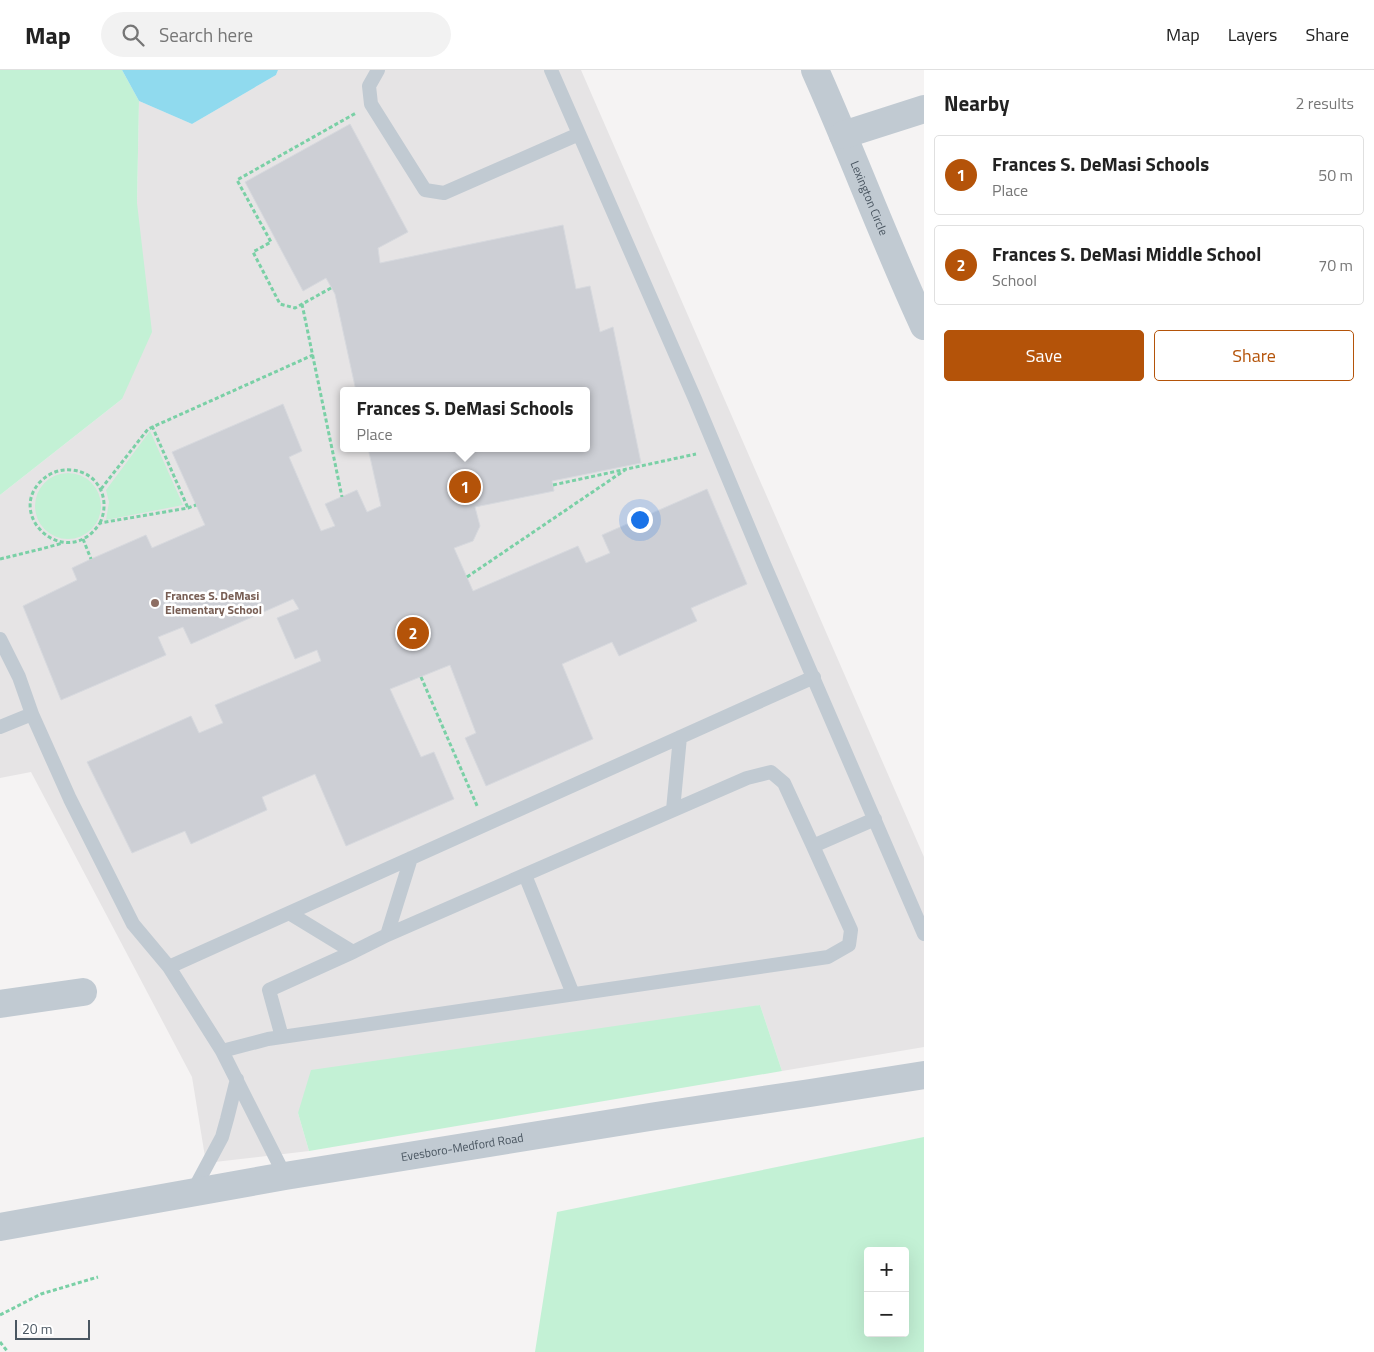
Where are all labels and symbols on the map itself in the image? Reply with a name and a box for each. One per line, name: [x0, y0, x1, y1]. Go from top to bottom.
street label: Lexington Circle: [846, 158, 893, 238]
pin: 1: [449, 468, 481, 506]
your location: [627, 507, 653, 533]
place label: Frances S. DeMasi Elementary School: [165, 586, 262, 619]
marker: Frances S. DeMasi Elementary School: [149, 597, 161, 609]
pin: 2: [397, 614, 429, 652]
street label: Evesboro-Medford Road: [399, 1128, 525, 1166]
scale bar: [15, 1317, 90, 1340]

